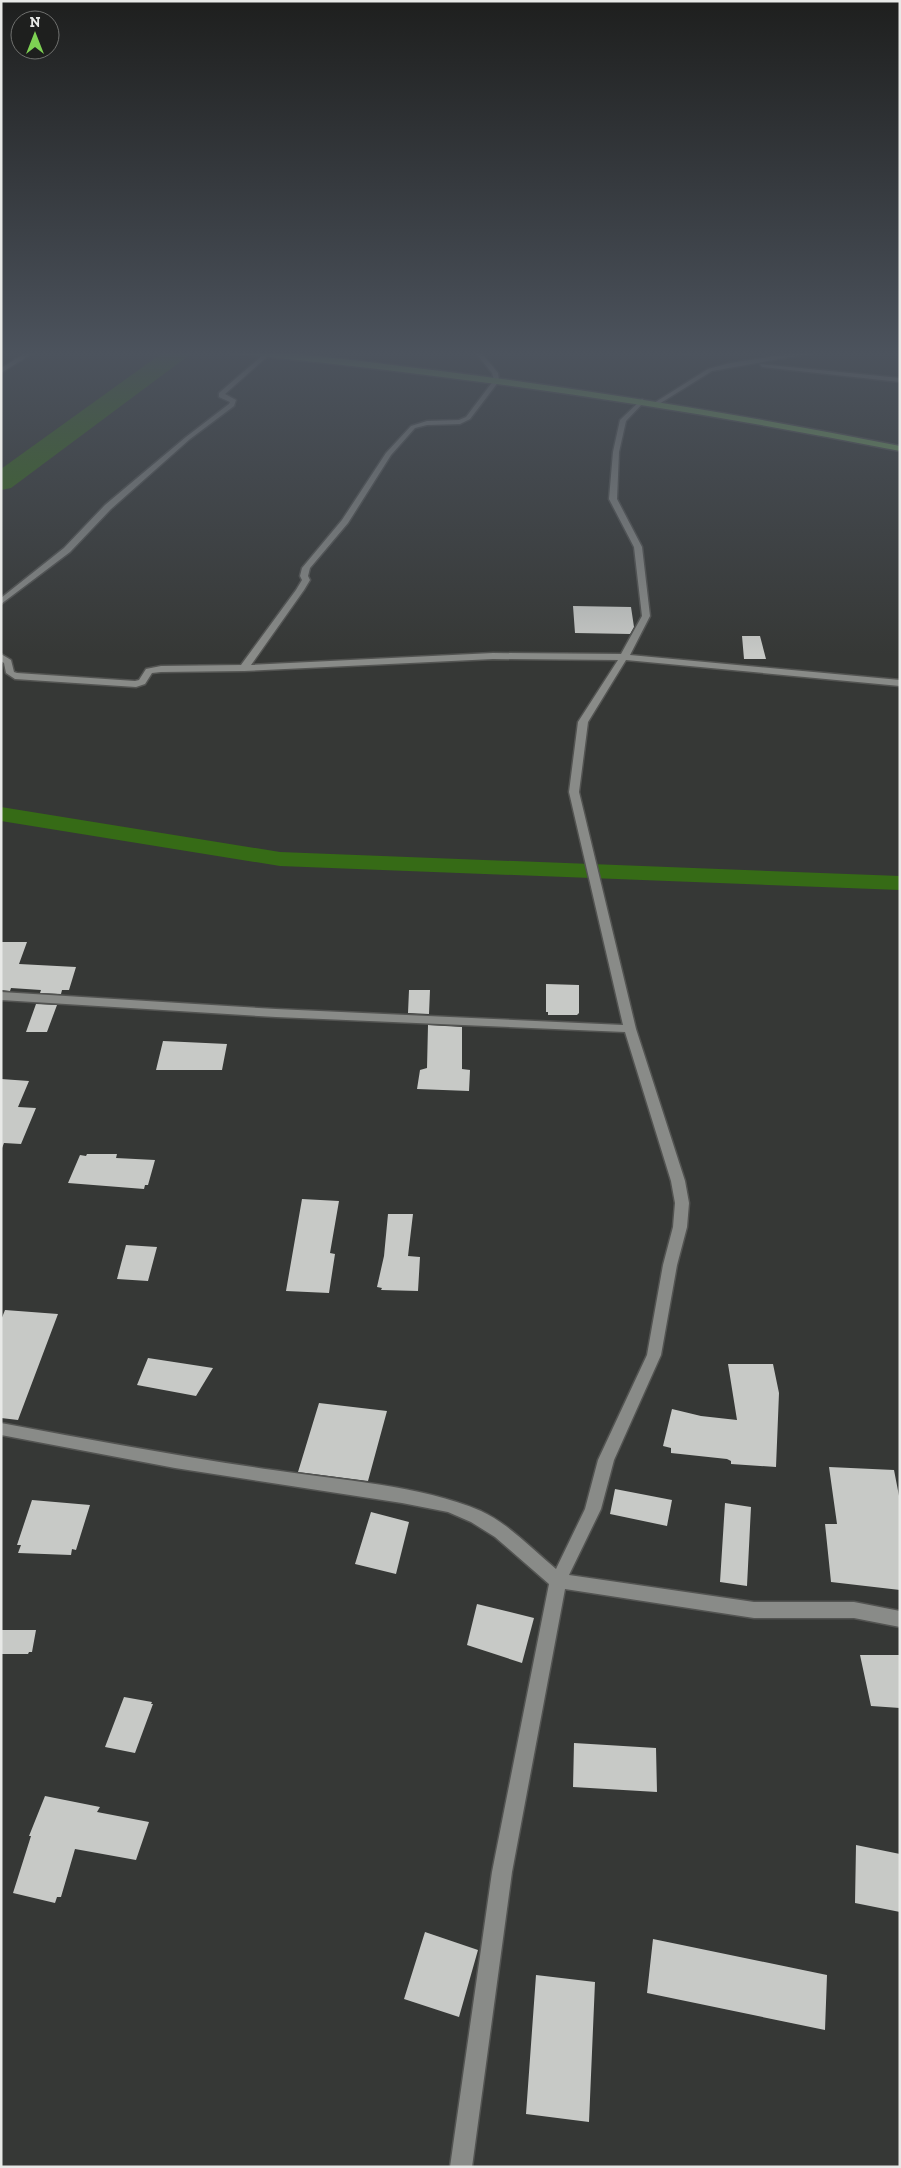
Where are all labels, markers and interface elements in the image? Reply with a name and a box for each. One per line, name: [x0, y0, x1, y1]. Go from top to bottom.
north arrow: [10, 10, 60, 60]
text: N: [30, 14, 41, 31]

